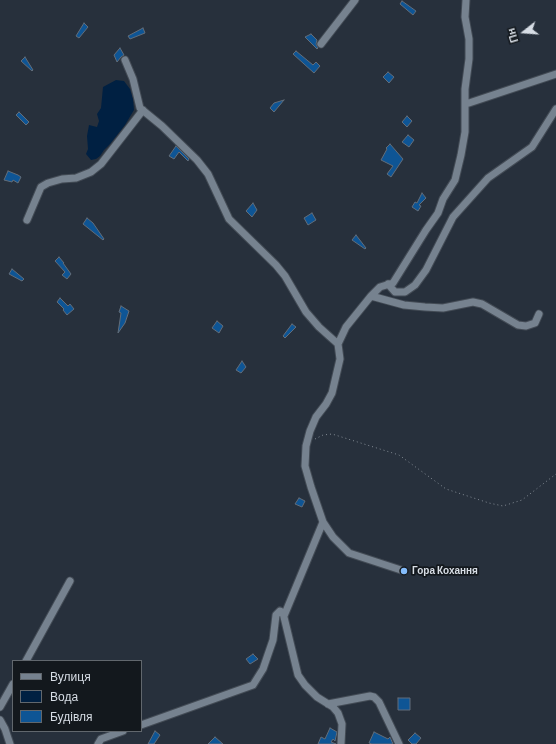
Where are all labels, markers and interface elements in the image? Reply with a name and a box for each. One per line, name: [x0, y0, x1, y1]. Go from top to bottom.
north arrow: [504, 12, 544, 52]
text: Пн: [504, 27, 520, 45]
place label: Гора Кохання: [412, 565, 478, 577]
marker: Гора Кохання: [399, 566, 409, 576]
legend: [12, 660, 142, 732]
text: Вулиця: [50, 669, 91, 683]
text: Вода: [50, 689, 78, 703]
text: Будівля: [50, 709, 92, 723]

